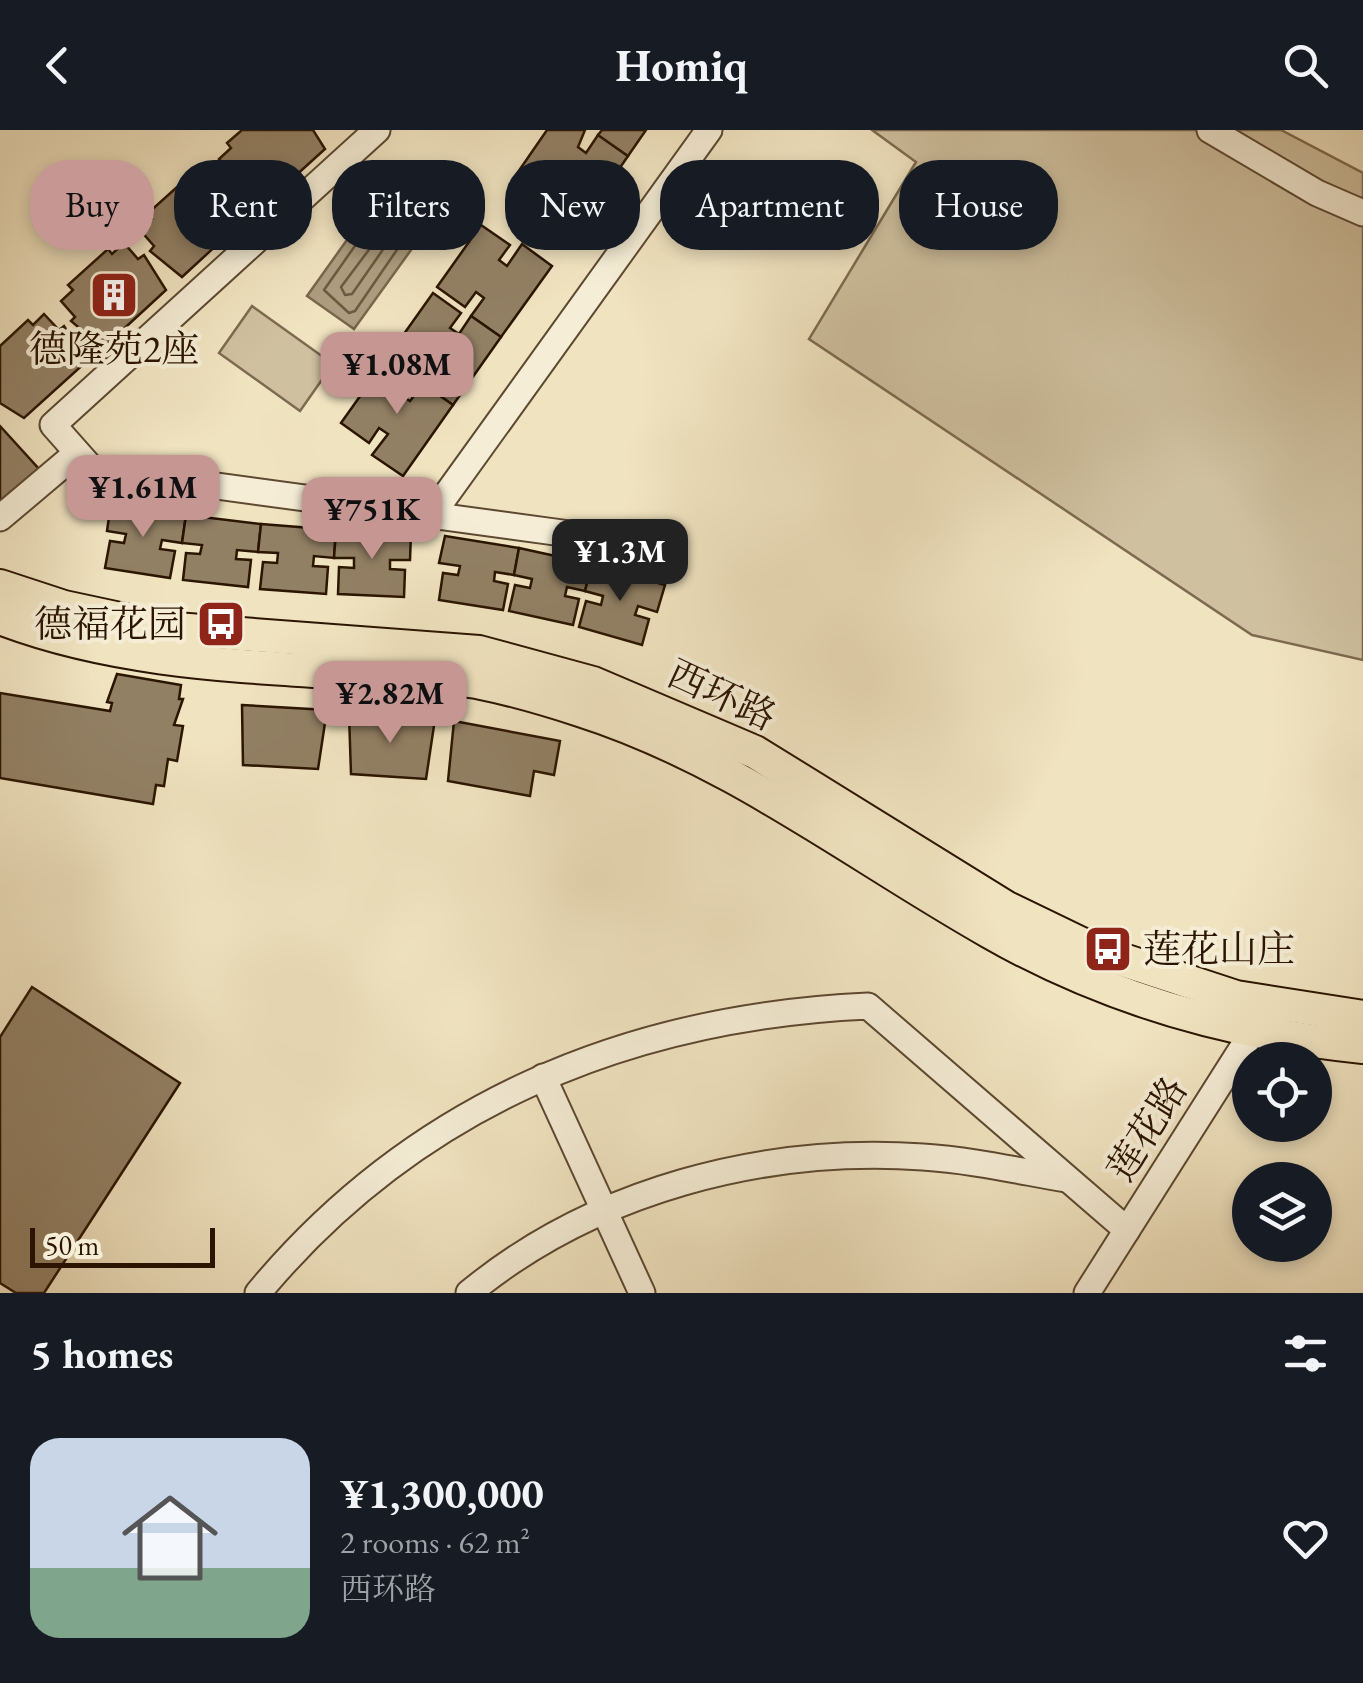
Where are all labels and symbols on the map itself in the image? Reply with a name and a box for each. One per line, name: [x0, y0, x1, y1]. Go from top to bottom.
building icon: 德隆苑2座: [88, 269, 140, 321]
place label: 德隆苑2座: [29, 324, 199, 373]
pin: ¥1.08M: [316, 332, 478, 417]
pin: ¥1.61M: [62, 455, 224, 540]
pin: ¥751K: [302, 477, 442, 562]
pin: ¥1.3M: [550, 519, 690, 604]
bus stop icon: 德福花园: [195, 598, 247, 650]
place label: 德福花园: [34, 599, 186, 648]
street label: 西环路: [660, 648, 784, 741]
pin: ¥2.82M: [309, 661, 471, 746]
bus stop icon: 莲花山庄: [1082, 923, 1134, 975]
place label: 莲花山庄: [1143, 924, 1295, 973]
street label: 莲花路: [1096, 1067, 1198, 1190]
scale bar: [30, 1223, 215, 1268]

